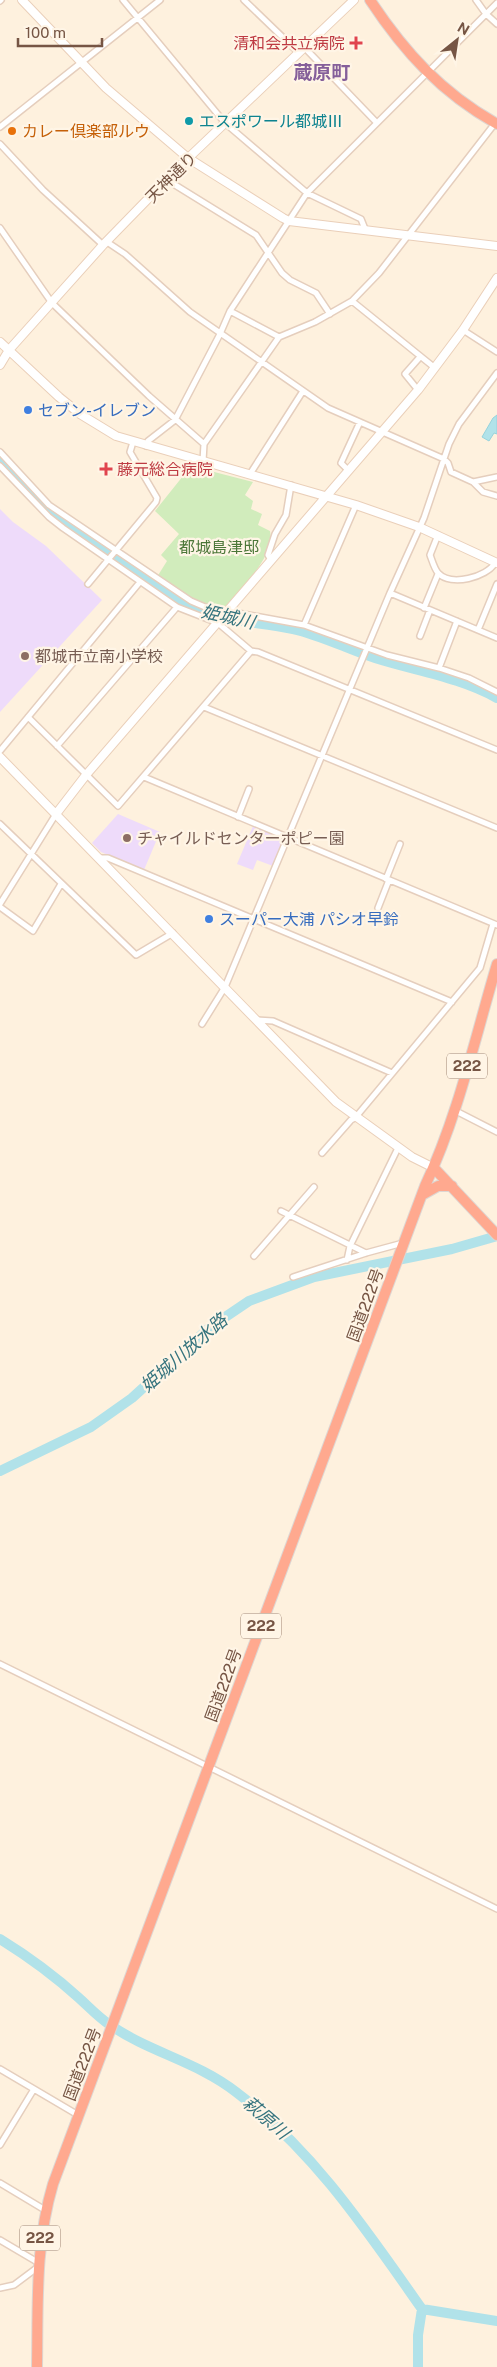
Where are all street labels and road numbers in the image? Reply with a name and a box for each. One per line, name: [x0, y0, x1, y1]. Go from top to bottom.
street label: 天神通り: [142, 148, 201, 207]
road number: 222: [447, 1054, 487, 1078]
street label: 国道222号: [343, 1266, 387, 1344]
road number: 222: [241, 1614, 281, 1638]
street label: 国道222号: [201, 1646, 245, 1724]
street label: 国道222号: [60, 2025, 105, 2103]
road number: 222: [20, 2226, 60, 2250]

